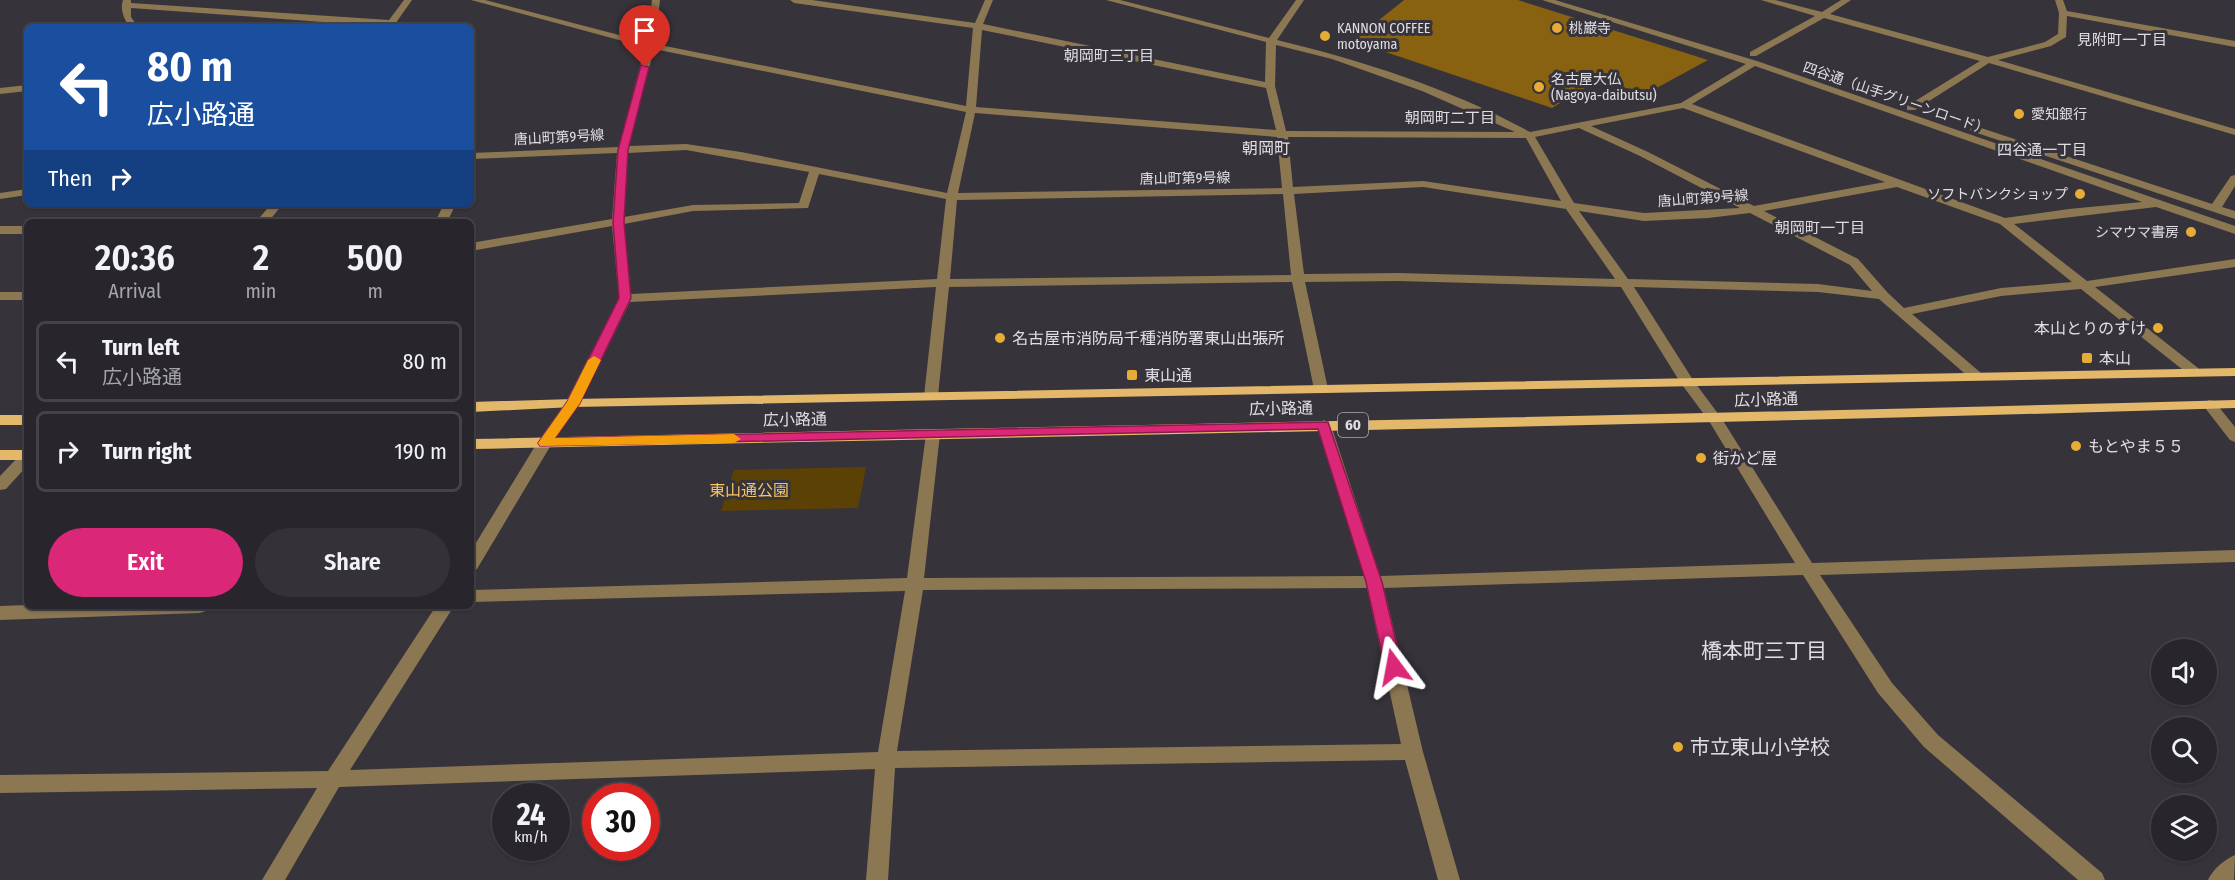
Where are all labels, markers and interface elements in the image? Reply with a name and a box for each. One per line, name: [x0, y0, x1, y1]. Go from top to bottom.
pin: [619, 5, 670, 67]
icon: arrive: [628, 14, 661, 47]
place label: KANNON COFFEE motoyama: [1337, 20, 1431, 53]
place label: 桃巌寺: [1569, 20, 1611, 37]
marker: 桃巌寺: [1550, 21, 1564, 35]
marker: KANNON COFFEE motoyama: [1318, 29, 1332, 43]
district label: 見附町一丁目: [2077, 31, 2167, 49]
text: 80 m: [147, 42, 233, 92]
district label: 朝岡町三丁目: [1064, 47, 1154, 65]
icon: left: [48, 48, 126, 126]
street label: 四谷通（山手グリーンロード）: [1801, 59, 1991, 138]
place label: 名古屋大仏 (Nagoya-daibutsu): [1551, 71, 1657, 104]
marker: 名古屋大仏 (Nagoya-daibutsu): [1532, 80, 1546, 94]
text: 広小路通: [147, 99, 255, 131]
place label: 愛知銀行: [2031, 106, 2087, 123]
marker: 愛知銀行: [2012, 107, 2026, 121]
district label: 朝岡町二丁目: [1405, 109, 1495, 127]
street label: 唐山町第9号線: [513, 127, 605, 148]
district label: 朝岡町: [1242, 139, 1290, 158]
district label: 四谷通一丁目: [1997, 141, 2087, 159]
icon: right: [104, 162, 137, 195]
text: Then: [48, 165, 92, 192]
street label: 唐山町第9号線: [1139, 169, 1231, 188]
place label: ソフトバンクショップ: [1927, 186, 2068, 203]
street label: 唐山町第9号線: [1657, 187, 1749, 210]
marker: ソフトバンクショップ: [2073, 187, 2087, 201]
district label: 朝岡町一丁目: [1775, 219, 1865, 237]
place label: シマウマ書房: [2095, 224, 2179, 241]
marker: シマウマ書房: [2184, 225, 2198, 239]
text: 20:36: [95, 236, 175, 280]
text: 2: [253, 236, 269, 280]
text: 500: [347, 236, 403, 280]
text: Arrival: [108, 279, 161, 303]
text: min: [245, 279, 276, 303]
text: m: [367, 279, 383, 303]
place label: 本山とりのすけ: [2034, 319, 2146, 338]
marker: 本山とりのすけ: [2151, 321, 2165, 335]
place label: 名古屋市消防局千種消防署東山出張所: [1012, 329, 1284, 348]
marker: 名古屋市消防局千種消防署東山出張所: [993, 331, 1007, 345]
text: Turn left: [102, 334, 180, 361]
icon: left: [51, 345, 84, 378]
text: 80 m: [402, 348, 447, 375]
place label: 本山: [2099, 349, 2131, 368]
marker: 本山: [2080, 351, 2094, 365]
text: 広小路通: [102, 365, 182, 389]
place label: 東山通: [1144, 366, 1192, 385]
marker: 東山通: [1125, 368, 1139, 382]
street label: 広小路通: [1734, 389, 1798, 410]
street label: 広小路通: [1249, 398, 1313, 419]
street label: 広小路通: [763, 409, 827, 430]
road number: 60: [1338, 413, 1368, 437]
icon: right: [51, 435, 84, 468]
place label: もとやま５５: [2088, 437, 2184, 456]
text: Turn right: [102, 438, 191, 465]
text: 190 m: [394, 438, 447, 465]
marker: もとやま５５: [2069, 439, 2083, 453]
place label: 街かど屋: [1713, 449, 1777, 468]
marker: 街かど屋: [1694, 451, 1708, 465]
park label: 東山通公園: [709, 481, 789, 500]
button: Exit: [48, 528, 243, 597]
button: Share: [255, 528, 450, 597]
position arrow: [1362, 635, 1426, 699]
district label: 橋本町三丁目: [1701, 638, 1827, 664]
map controls: [2151, 639, 2217, 861]
button: sound: [2151, 639, 2217, 705]
button: search: [2151, 717, 2217, 783]
place label: 市立東山小学校: [1690, 735, 1830, 759]
marker: 市立東山小学校: [1671, 740, 1685, 754]
speed limit sign: 30: [582, 783, 660, 861]
button: layers: [2151, 795, 2217, 861]
text: 24: [517, 797, 545, 833]
text: km/h: [514, 828, 548, 846]

